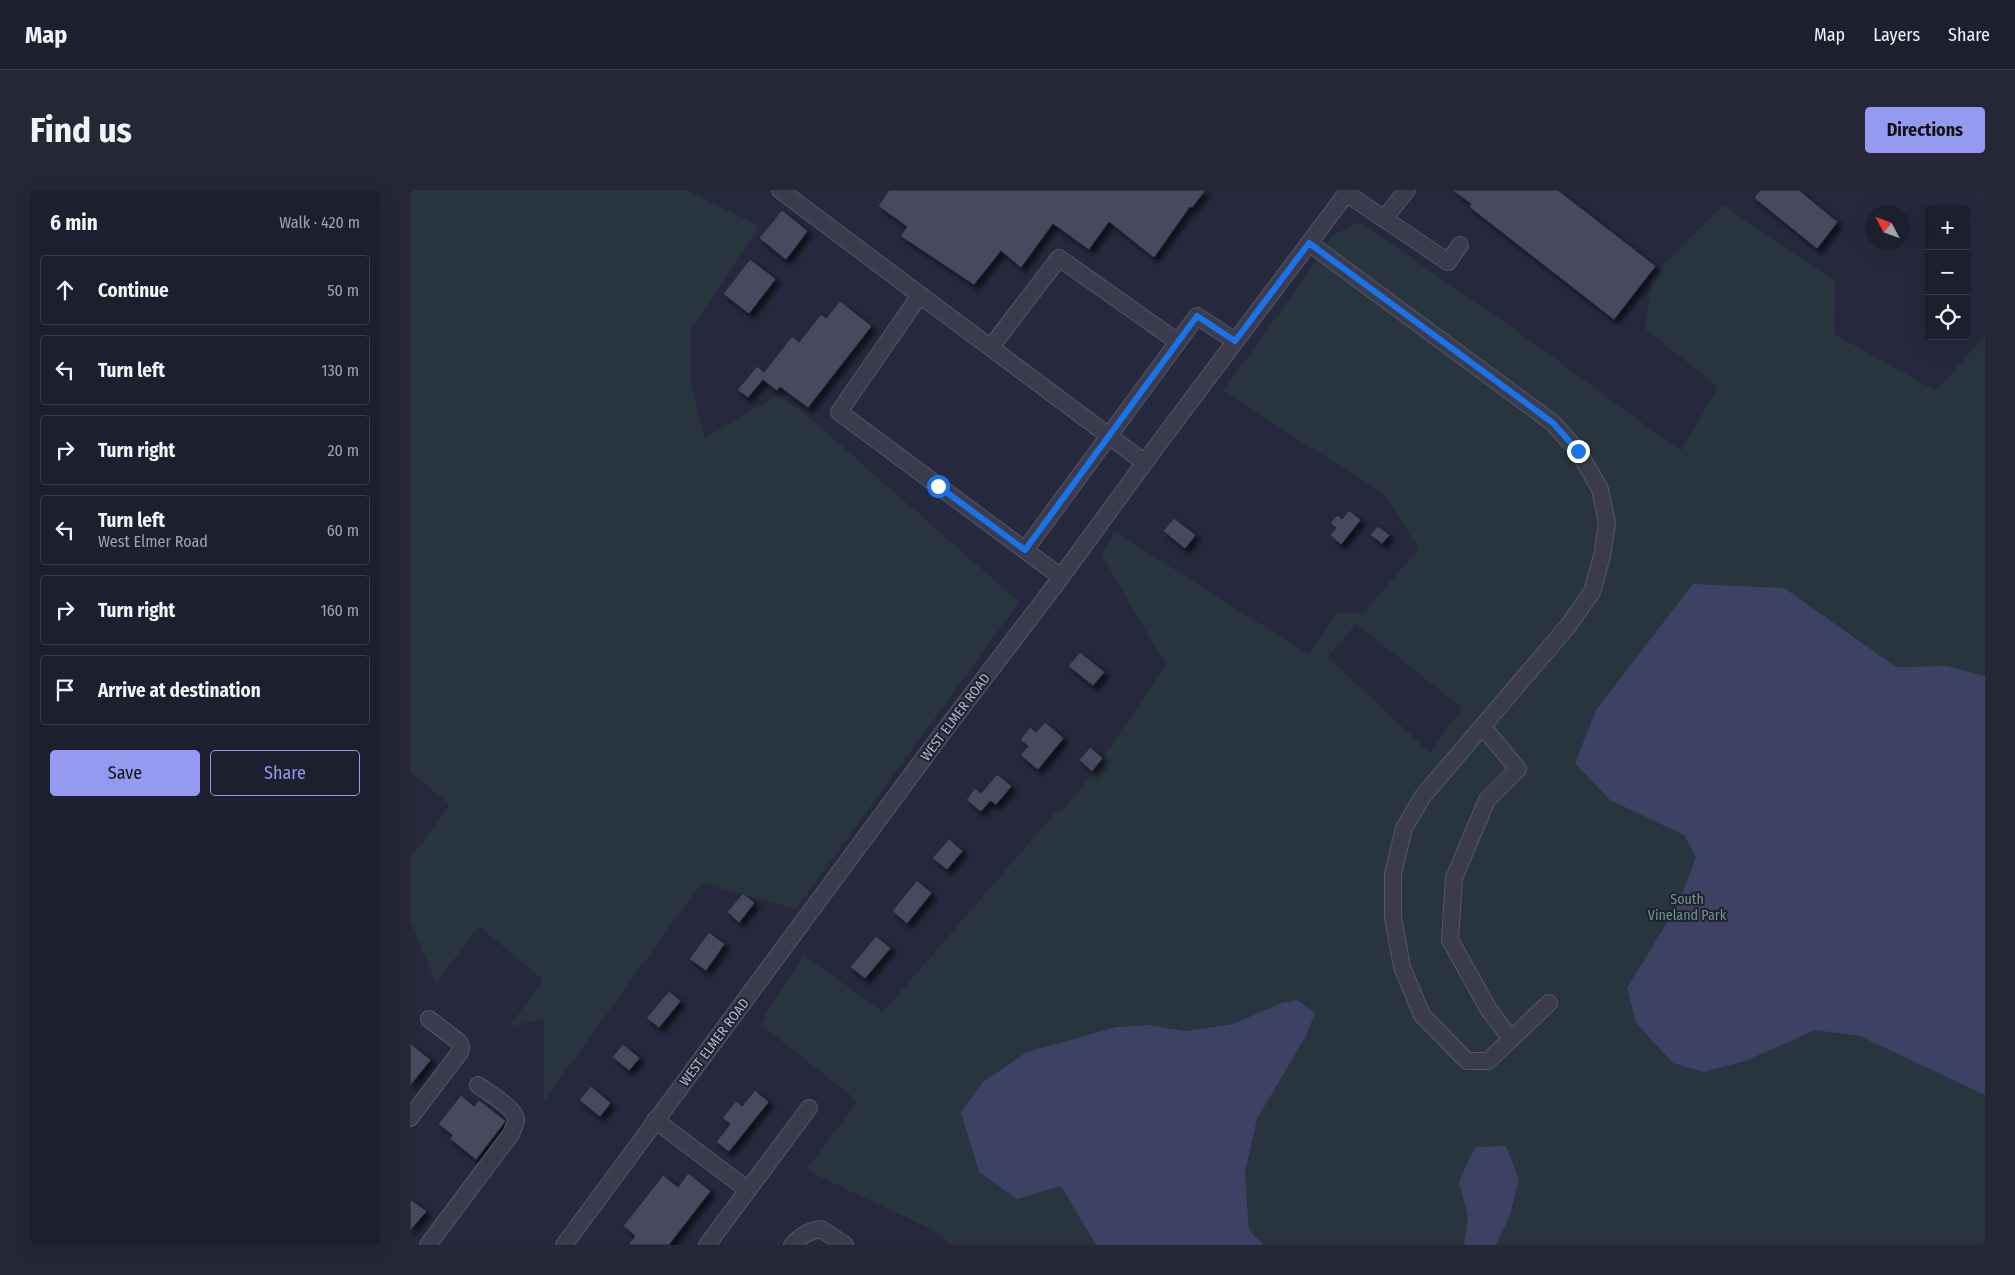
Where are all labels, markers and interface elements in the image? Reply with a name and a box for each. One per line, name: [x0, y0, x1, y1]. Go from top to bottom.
text: Map: [25, 21, 67, 49]
text: Map: [1814, 24, 1845, 46]
text: Layers: [1873, 24, 1920, 46]
text: Share: [1948, 24, 1990, 46]
button: Directions: [1865, 107, 1985, 153]
text: Find us: [30, 109, 132, 151]
north arrow: [1865, 205, 1910, 250]
map controls: [1925, 205, 1970, 340]
button: +: [1925, 205, 1970, 250]
text: 6 min: [50, 210, 98, 236]
text: Walk · 420 m: [279, 213, 360, 232]
button: −: [1925, 250, 1970, 295]
icon: ahead: [51, 276, 79, 304]
text: Continue: [98, 279, 169, 302]
text: 50 m: [327, 281, 359, 300]
button: locate: [1925, 295, 1970, 340]
icon: left: [51, 356, 79, 384]
text: Turn left: [98, 359, 165, 382]
text: 130 m: [321, 361, 359, 380]
icon: right: [51, 436, 79, 464]
text: Turn right: [98, 439, 175, 462]
route end: [1567, 440, 1590, 463]
text: 20 m: [328, 441, 359, 460]
route start: [927, 475, 950, 498]
text: Turn left: [98, 509, 165, 532]
icon: left: [51, 516, 79, 544]
text: 60 m: [327, 521, 359, 540]
text: West Elmer Road: [98, 532, 208, 551]
icon: right: [51, 596, 79, 624]
text: Turn right: [98, 599, 175, 622]
text: 160 m: [320, 601, 359, 620]
street label: WEST ELMER ROAD: [917, 670, 994, 764]
icon: arrive: [51, 676, 79, 704]
text: Arrive at destination: [98, 679, 261, 702]
button: Save: [50, 750, 200, 796]
button: Share: [210, 750, 360, 796]
park label: South Vineland Park: [1648, 891, 1727, 924]
street label: WEST ELMER ROAD: [676, 995, 753, 1089]

